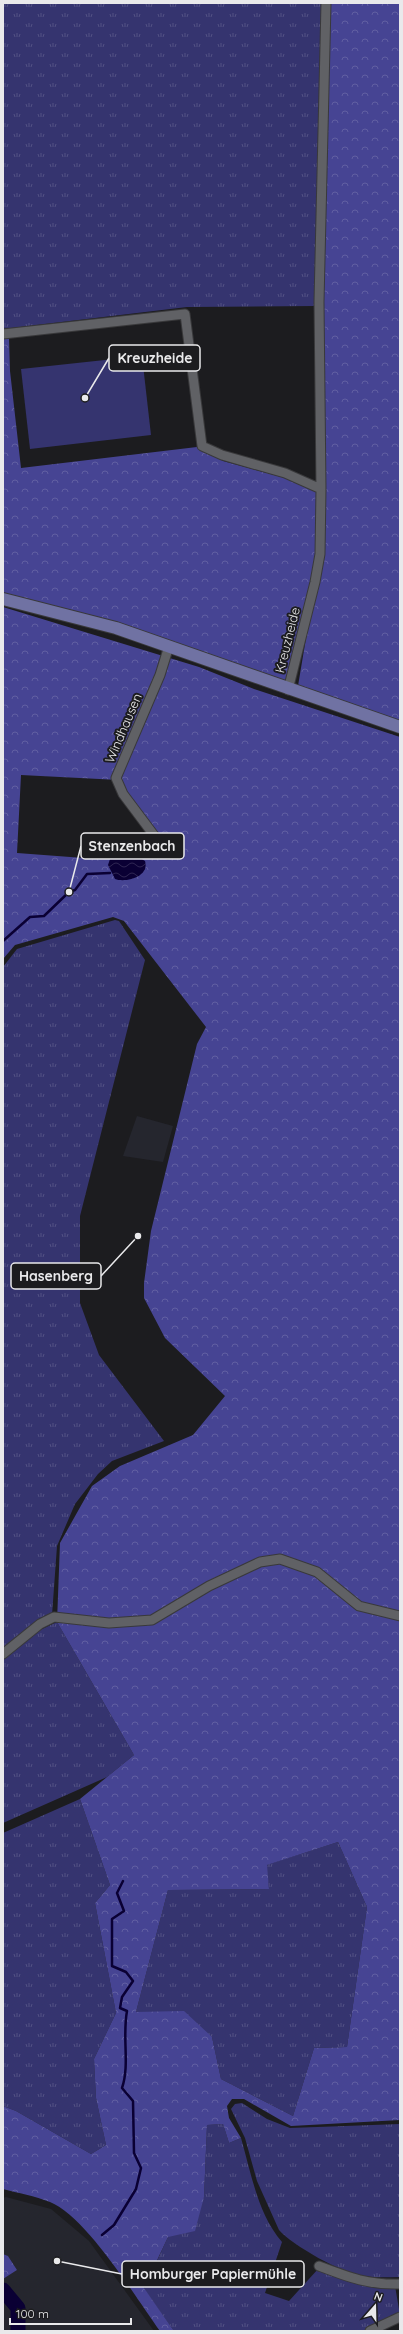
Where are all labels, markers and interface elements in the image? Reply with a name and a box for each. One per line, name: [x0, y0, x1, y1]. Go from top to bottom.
callout: Kreuzheide: [109, 345, 200, 371]
text: Kreuzheide: [118, 349, 192, 367]
street label: Kreuzheide: [271, 606, 303, 674]
street label: Windhausen: [101, 691, 145, 765]
callout: Stenzenbach: [81, 833, 184, 859]
text: Stenzenbach: [89, 837, 175, 855]
callout: Hasenberg: [11, 1263, 101, 1289]
text: Hasenberg: [19, 1267, 93, 1285]
callout: Homburger Papiermühle: [122, 2261, 304, 2287]
text: Homburger Papiermühle: [130, 2265, 296, 2283]
north arrow: [355, 2286, 395, 2326]
text: N: [372, 2289, 385, 2305]
scale bar: [10, 2300, 131, 2326]
text: 100 m: [16, 2306, 49, 2321]

